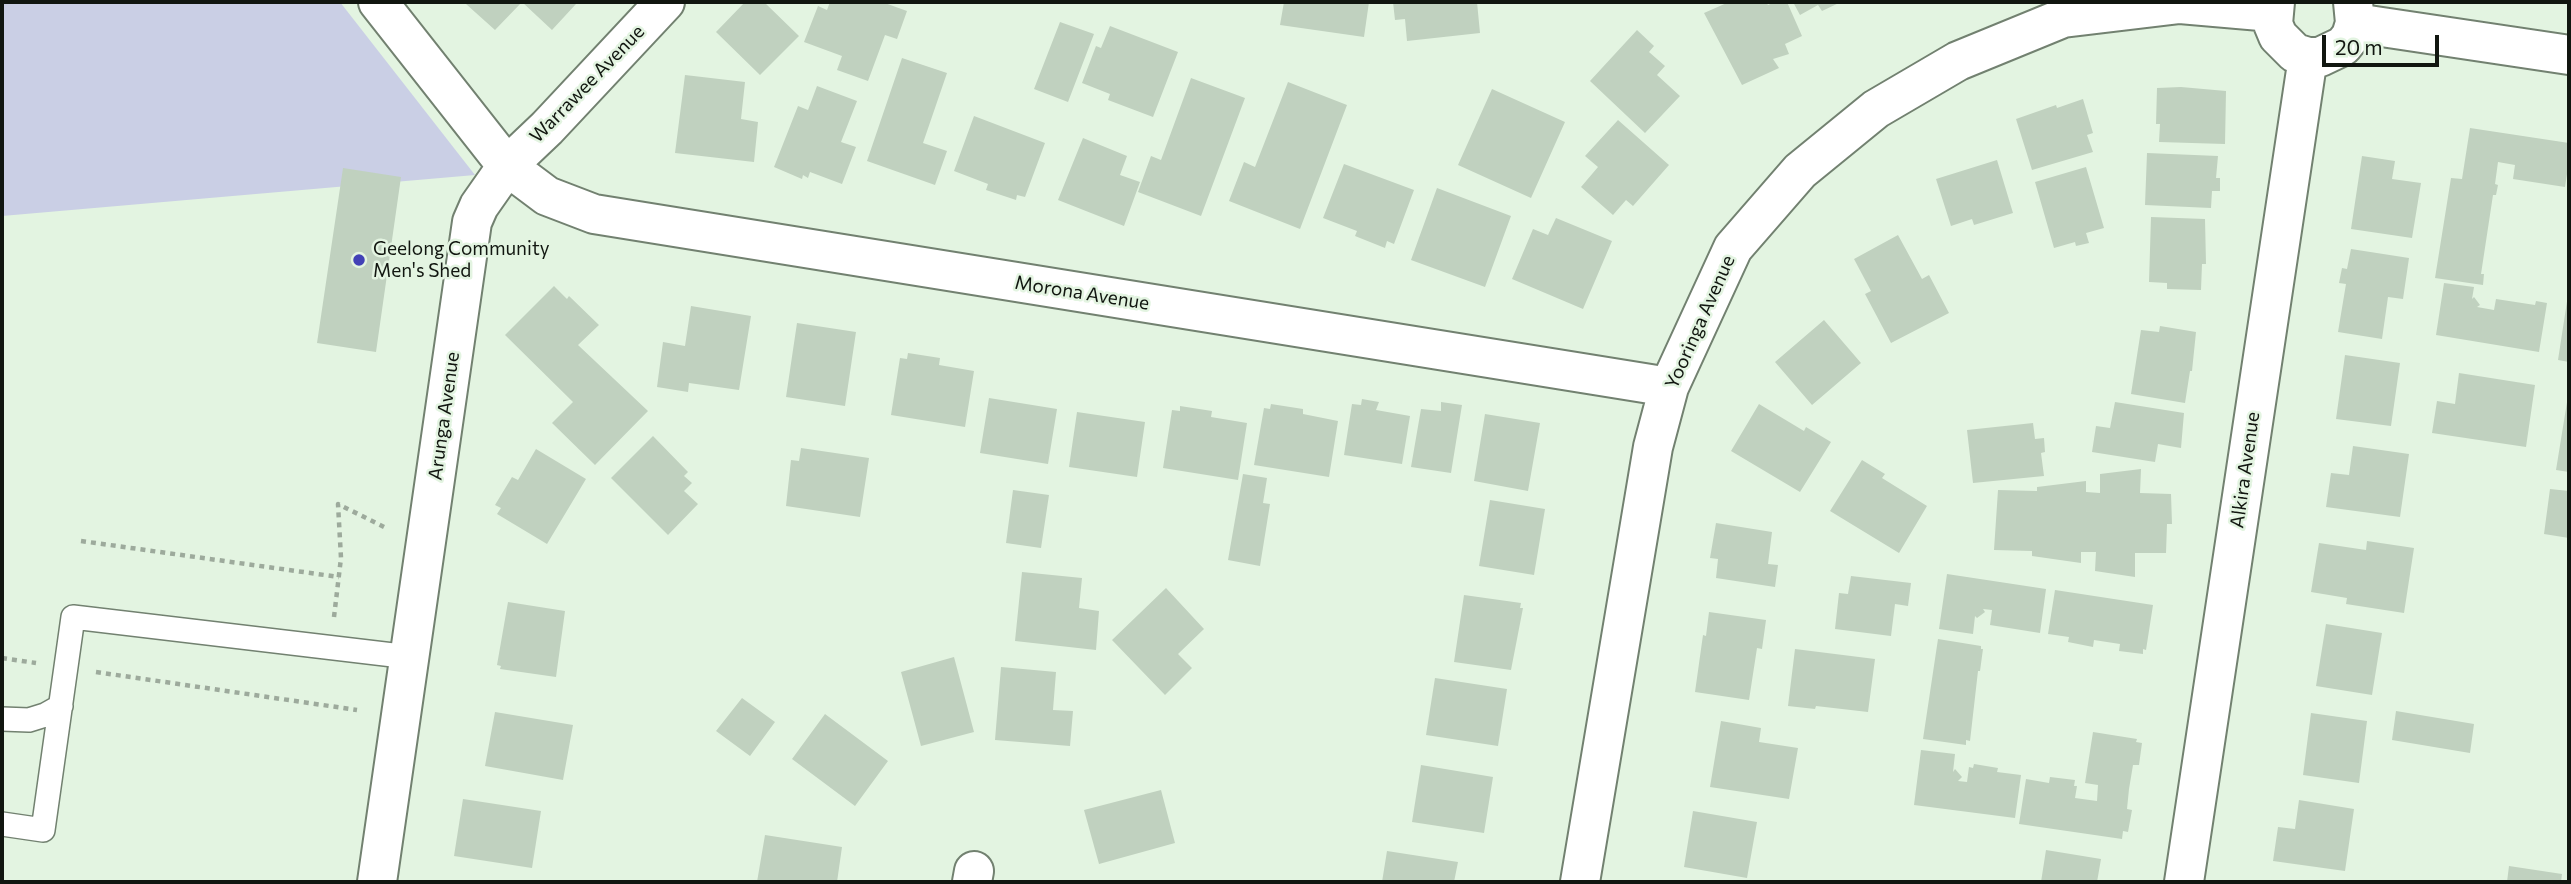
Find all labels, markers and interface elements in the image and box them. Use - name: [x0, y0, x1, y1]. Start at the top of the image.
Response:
- street label: Warrawee Avenue: [525, 20, 649, 148]
- scale bar: [2326, 21, 2443, 65]
- text: 20 m: [2335, 34, 2383, 59]
- place label: Geelong Community Men's Shed: [373, 238, 550, 282]
- marker: Geelong Community Men's Shed: [351, 252, 367, 268]
- street label: Yooringa Avenue: [1660, 252, 1740, 392]
- street label: Morona Avenue: [1013, 271, 1151, 315]
- street label: Arunga Avenue: [424, 350, 464, 482]
- street label: Alkira Avenue: [2226, 410, 2264, 530]

